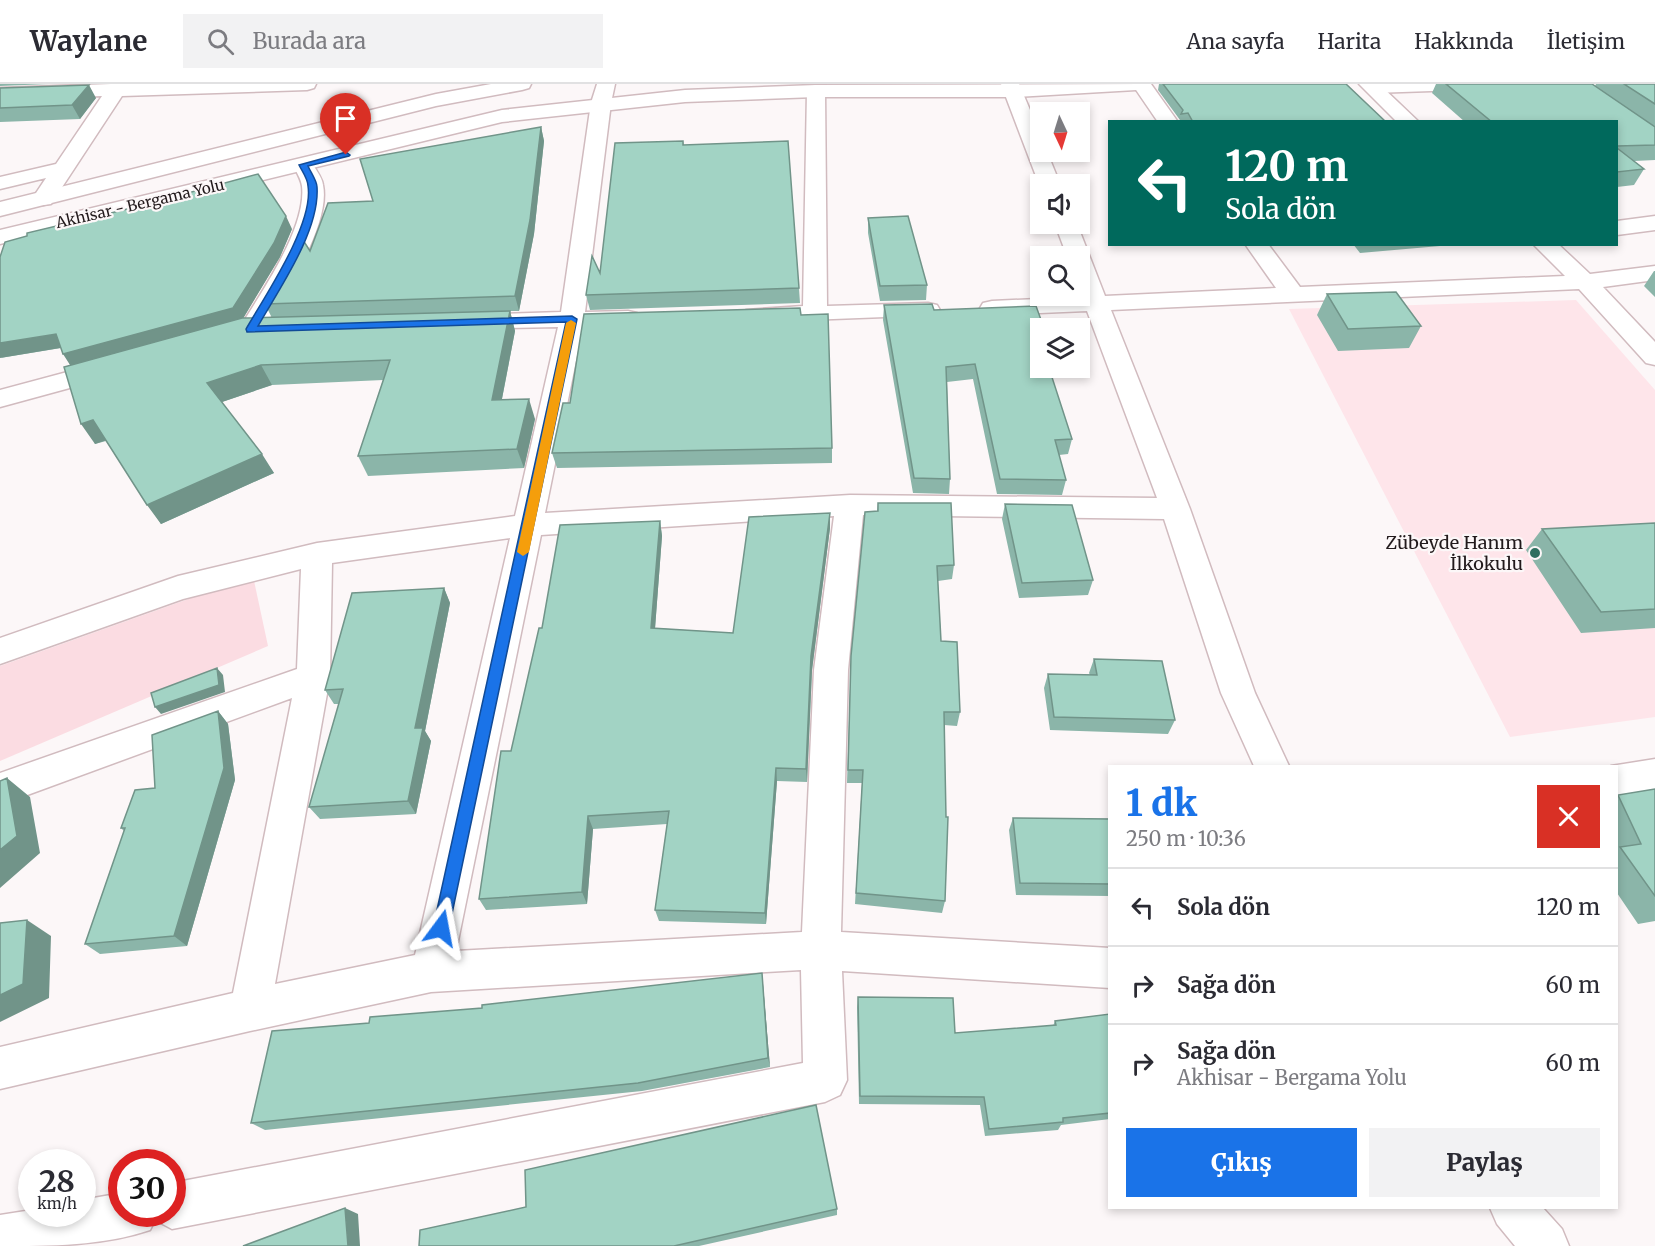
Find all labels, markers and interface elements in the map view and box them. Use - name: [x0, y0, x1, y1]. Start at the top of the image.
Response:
- search box: [183, 14, 603, 68]
- text: Waylane: [30, 23, 147, 59]
- icon: search: [204, 25, 237, 58]
- text: Burada ara: [252, 27, 366, 55]
- text: Ana sayfa: [1186, 28, 1285, 55]
- text: Harita: [1318, 28, 1381, 55]
- text: Hakkında: [1414, 28, 1514, 55]
- text: İletişim: [1547, 28, 1625, 55]
- pin: [320, 93, 371, 155]
- icon: arrive: [329, 102, 362, 135]
- north arrow: [1030, 102, 1090, 162]
- map controls: [1030, 102, 1090, 378]
- text: 120 m: [1225, 140, 1348, 192]
- icon: left: [1126, 144, 1204, 222]
- button: sound: [1030, 174, 1090, 234]
- street label: Akhisar - Bergama Yolu: [53, 175, 226, 232]
- text: Sola dön: [1225, 192, 1336, 226]
- button: search: [1030, 246, 1090, 306]
- button: layers: [1030, 318, 1090, 378]
- place label: Zübeyde Hanım İlkokulu: [1386, 531, 1523, 575]
- marker: Zübeyde Hanım İlkokulu: [1528, 546, 1542, 560]
- text: 1 dk: [1126, 781, 1197, 826]
- button: close: [1537, 785, 1600, 848]
- text: 250 m · 10:36: [1126, 826, 1246, 851]
- icon: left: [1126, 891, 1159, 924]
- text: Sola dön: [1177, 893, 1270, 921]
- text: 120 m: [1536, 893, 1600, 921]
- position arrow: [409, 896, 473, 960]
- icon: right: [1126, 969, 1159, 1002]
- text: Sağa dön: [1177, 971, 1276, 999]
- text: 60 m: [1546, 971, 1600, 999]
- text: Sağa dön: [1177, 1037, 1276, 1065]
- icon: right: [1126, 1047, 1159, 1080]
- text: 60 m: [1546, 1049, 1600, 1077]
- text: Akhisar - Bergama Yolu: [1177, 1065, 1407, 1090]
- button: Çıkış: [1126, 1128, 1357, 1197]
- button: Paylaş: [1369, 1128, 1600, 1197]
- speed limit sign: 30: [108, 1149, 186, 1227]
- text: 28: [39, 1162, 75, 1200]
- text: km/h: [37, 1194, 77, 1213]

